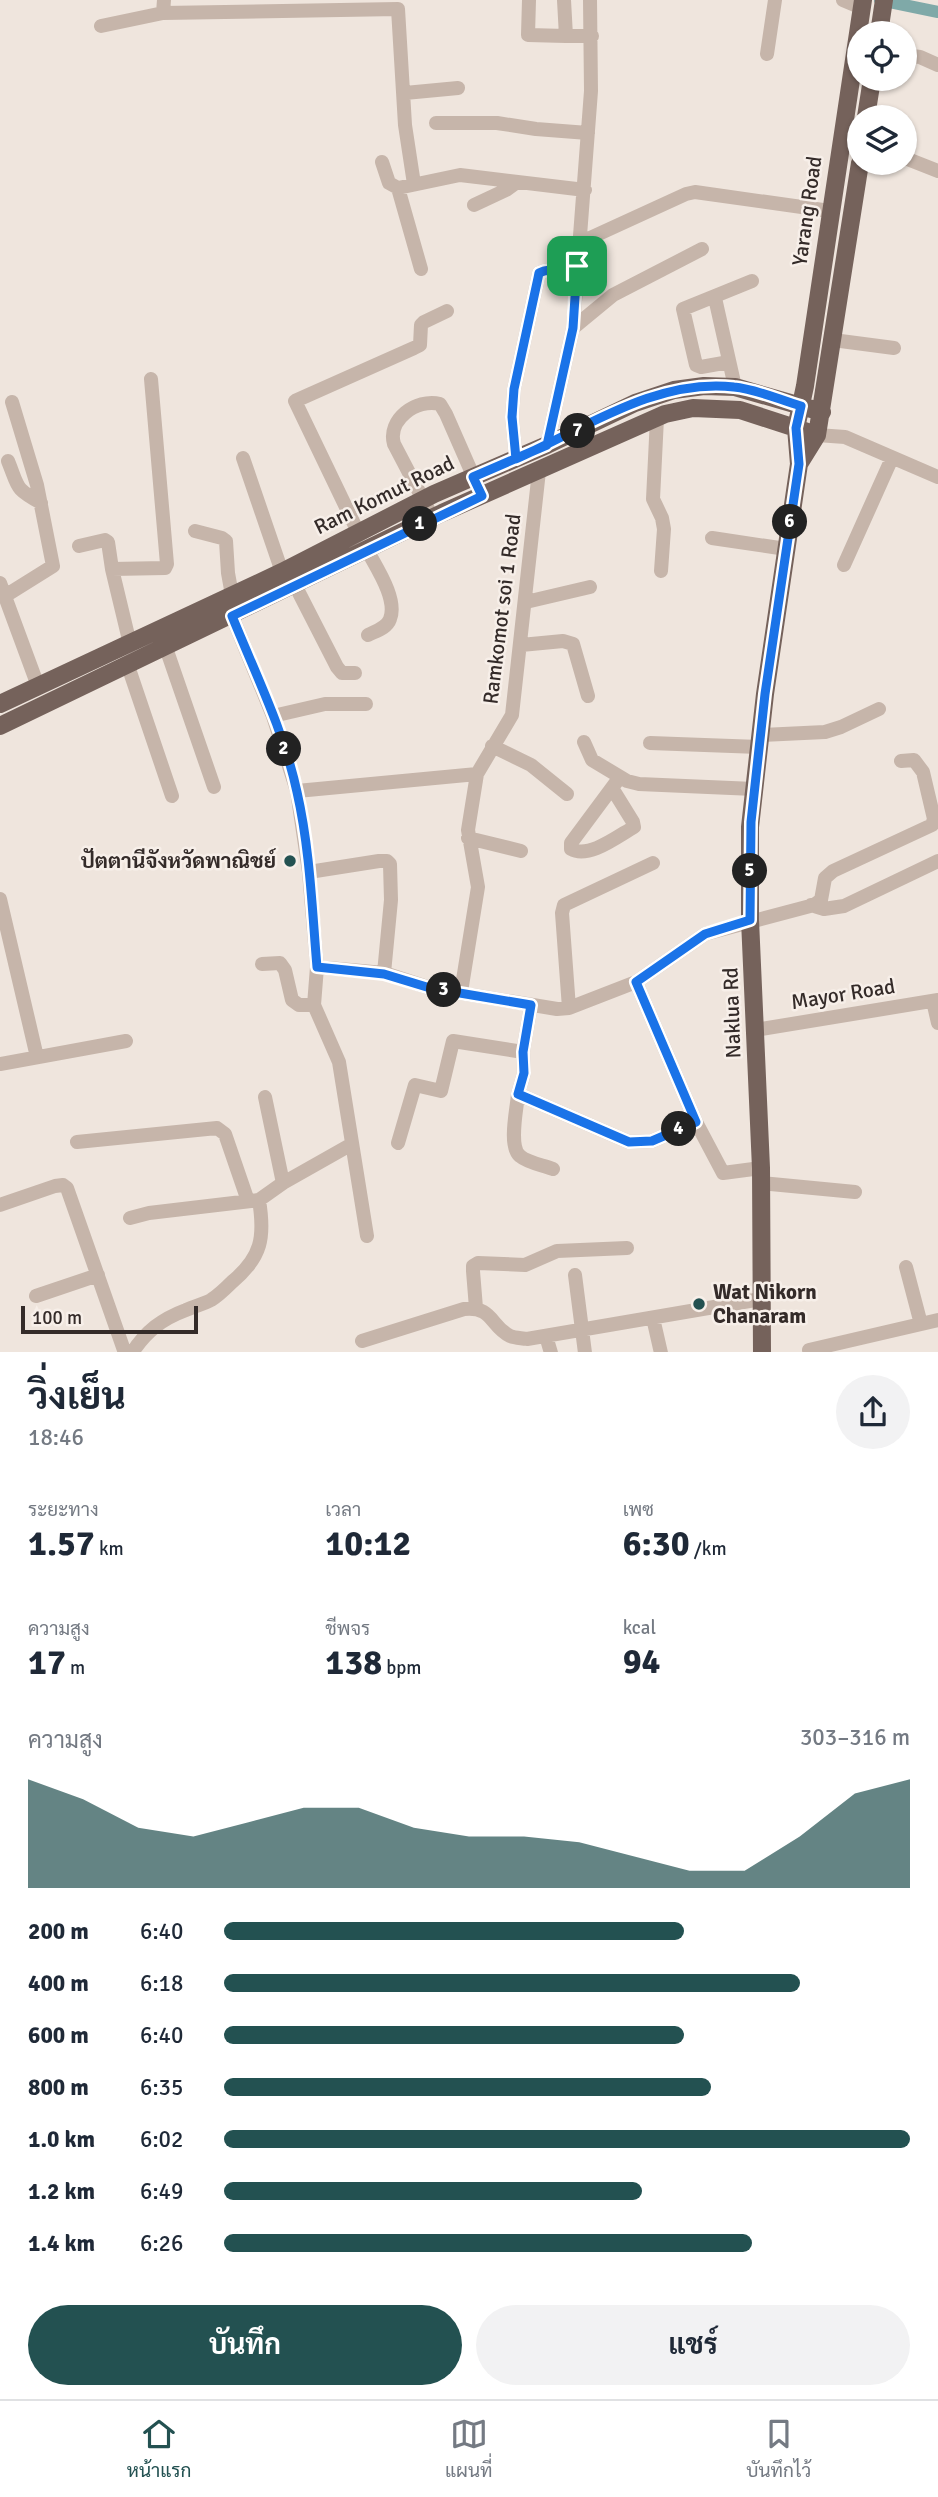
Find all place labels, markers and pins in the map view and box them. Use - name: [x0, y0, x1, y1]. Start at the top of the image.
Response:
- pin: [547, 236, 607, 296]
- pin: 7: [560, 414, 596, 448]
- pin: 6: [772, 504, 808, 540]
- pin: 1: [402, 506, 438, 542]
- pin: 2: [266, 732, 302, 766]
- place label: ปัตตานีจังหวัดพาณิชย์: [81, 847, 277, 874]
- marker: ปัตตานีจังหวัดพาณิชย์: [282, 853, 298, 869]
- pin: 5: [732, 854, 768, 888]
- pin: 3: [426, 972, 462, 1007]
- pin: 4: [662, 1112, 696, 1146]
- place label: Wat Nikorn Chanaram: [713, 1279, 817, 1329]
- marker: Wat Nikorn Chanaram: [691, 1296, 707, 1312]

